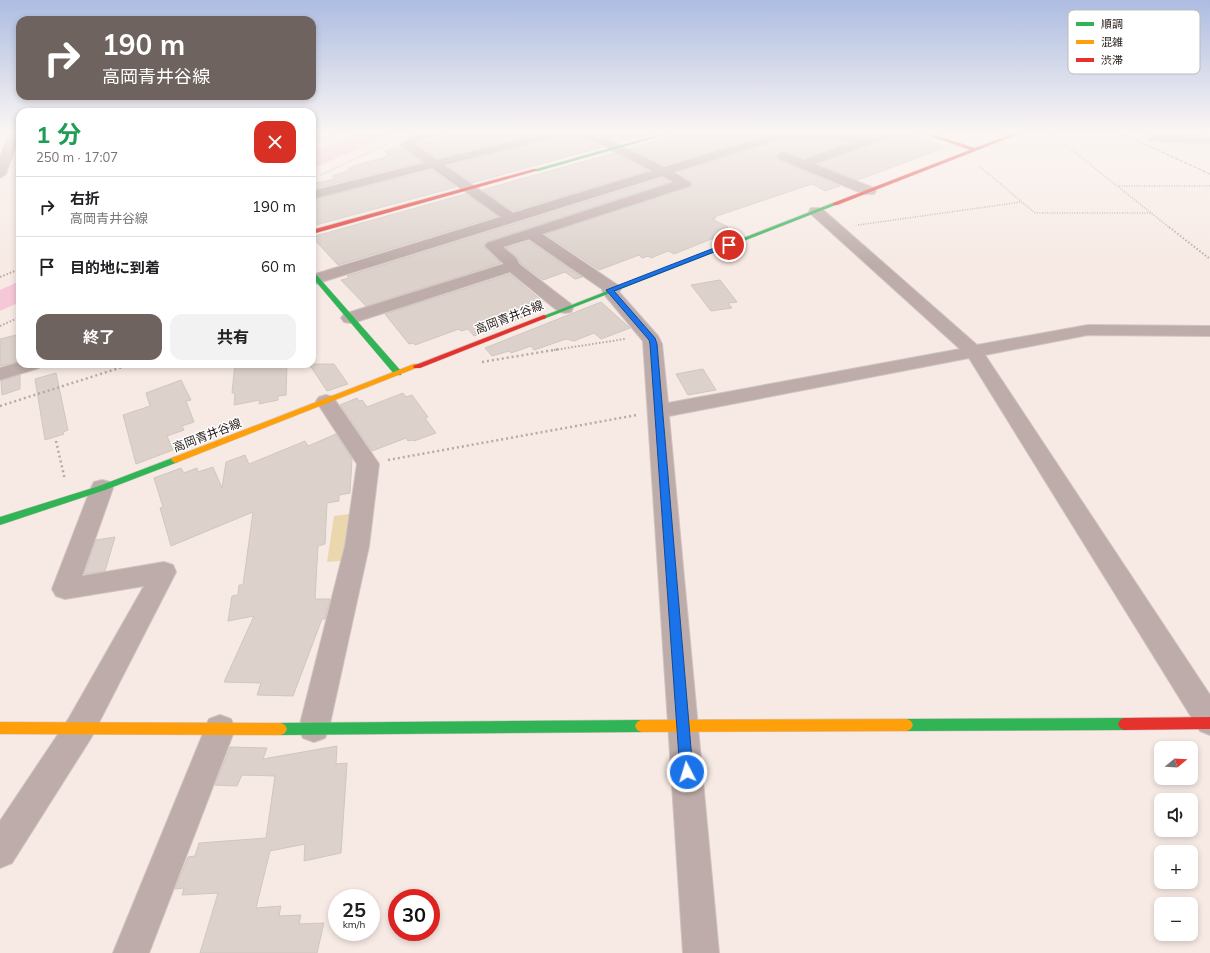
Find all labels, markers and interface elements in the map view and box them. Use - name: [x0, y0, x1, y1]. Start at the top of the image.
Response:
- legend: [1068, 10, 1200, 74]
- text: 順調: [1101, 17, 1123, 31]
- text: 190 m: [102, 27, 185, 62]
- icon: right: [36, 32, 88, 84]
- text: 混雑: [1101, 35, 1123, 49]
- text: 渋滞: [1101, 53, 1123, 67]
- text: 高岡青井谷線: [102, 65, 210, 88]
- text: 1 分: [36, 119, 81, 149]
- button: close: [254, 121, 296, 163]
- text: 250 m · 17:07: [36, 149, 118, 165]
- text: 右折: [70, 189, 100, 208]
- icon: right: [36, 196, 58, 218]
- text: 190 m: [252, 197, 296, 216]
- text: 高岡青井谷線: [70, 210, 148, 226]
- pin: [712, 228, 746, 262]
- icon: arrive: [718, 234, 740, 256]
- icon: arrive: [36, 256, 58, 278]
- text: 60 m: [261, 257, 296, 276]
- text: 目的地に到着: [70, 258, 160, 277]
- street label: 高岡青井谷線: [473, 297, 545, 337]
- button: 終了: [36, 314, 162, 360]
- button: 共有: [170, 314, 296, 360]
- street label: 高岡青井谷線: [171, 415, 243, 455]
- north arrow: [1154, 741, 1198, 785]
- map controls: [1154, 741, 1198, 941]
- position arrow: [666, 751, 708, 793]
- button: sound: [1154, 793, 1198, 837]
- button: +: [1154, 845, 1198, 889]
- speed limit sign: 30: [388, 889, 440, 941]
- text: 25: [342, 897, 366, 922]
- button: −: [1154, 897, 1198, 941]
- text: km/h: [343, 918, 365, 931]

